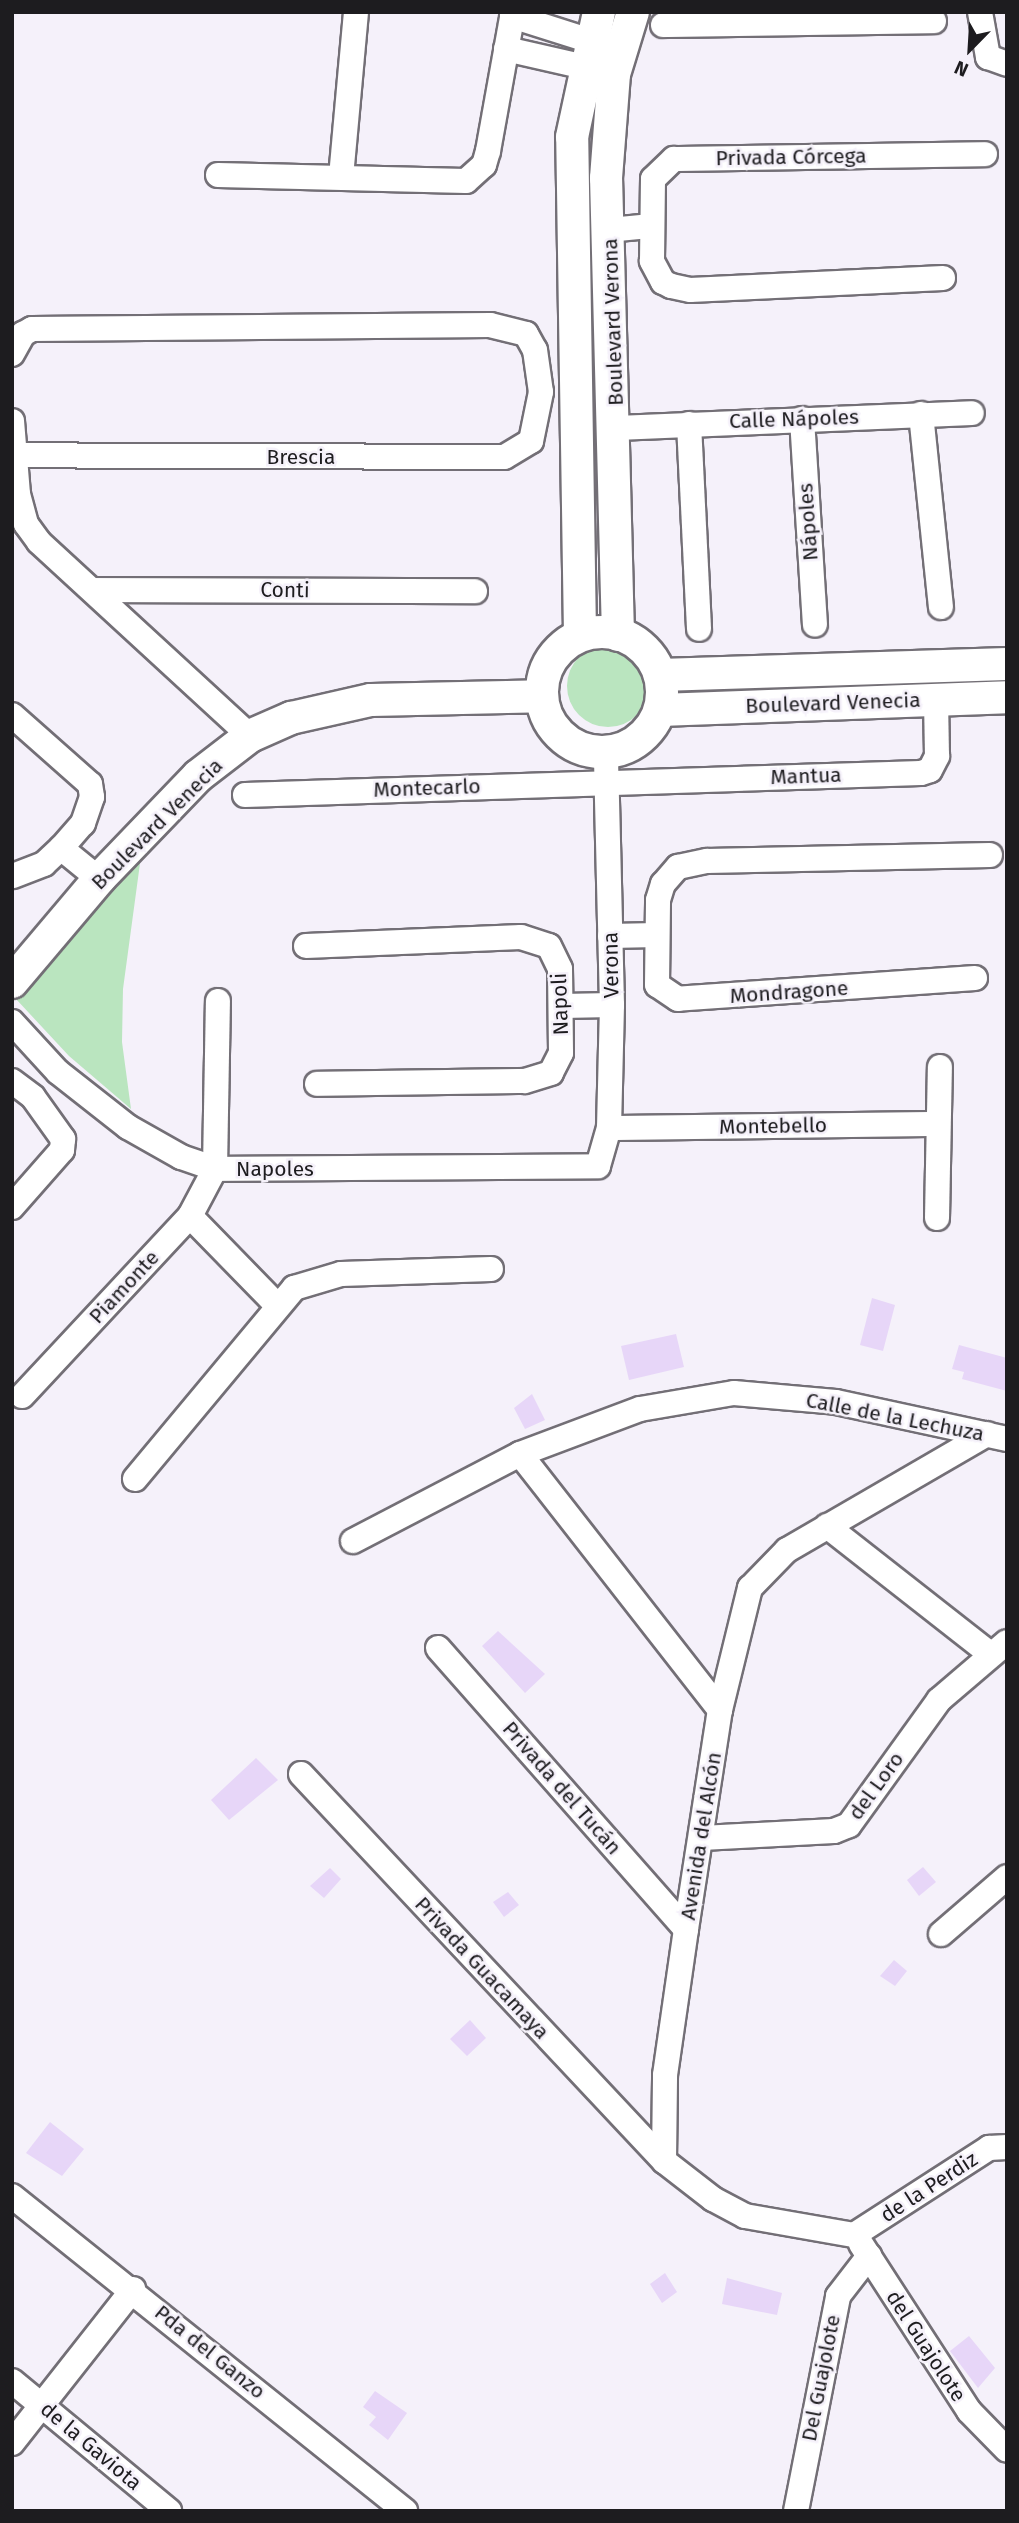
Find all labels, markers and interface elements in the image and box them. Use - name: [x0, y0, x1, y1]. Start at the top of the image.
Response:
- north arrow: [935, 14, 1005, 84]
- text: N: [951, 56, 972, 82]
- street label: Privada Córcega: [715, 143, 867, 171]
- street label: Boulevard Verona: [597, 238, 629, 406]
- street label: Calle Nápoles: [729, 404, 859, 434]
- street label: Brescia: [267, 444, 335, 470]
- street label: Nápoles: [793, 482, 823, 562]
- street label: Conti: [260, 577, 310, 603]
- street label: Boulevard Venecia: [745, 687, 921, 719]
- street label: Boulevard Venecia: [86, 753, 228, 895]
- street label: Mantua: [770, 762, 842, 790]
- street label: Montecarlo: [373, 774, 481, 802]
- street label: Verona: [598, 932, 624, 998]
- street label: Napoli: [546, 972, 574, 1036]
- street label: Mondragone: [729, 975, 849, 1009]
- street label: Montebello: [719, 1112, 827, 1140]
- street label: Napoles: [236, 1156, 314, 1182]
- street label: Piamonte: [84, 1245, 164, 1329]
- street label: Calle de la Lechuza: [804, 1387, 986, 1447]
- street label: Privada del Tucán: [497, 1716, 627, 1860]
- street label: del Loro: [843, 1747, 909, 1825]
- street label: Avenida del Alcón: [675, 1750, 727, 1922]
- street label: Privada Guacamaya: [410, 1892, 554, 2044]
- street label: de la Perdiz: [876, 2146, 982, 2228]
- street label: del Guajolote: [881, 2286, 971, 2406]
- street label: Pda del Ganzo: [150, 2300, 270, 2404]
- street label: Del Guajolote: [796, 2313, 846, 2443]
- street label: de la Gaviota: [35, 2396, 147, 2496]

